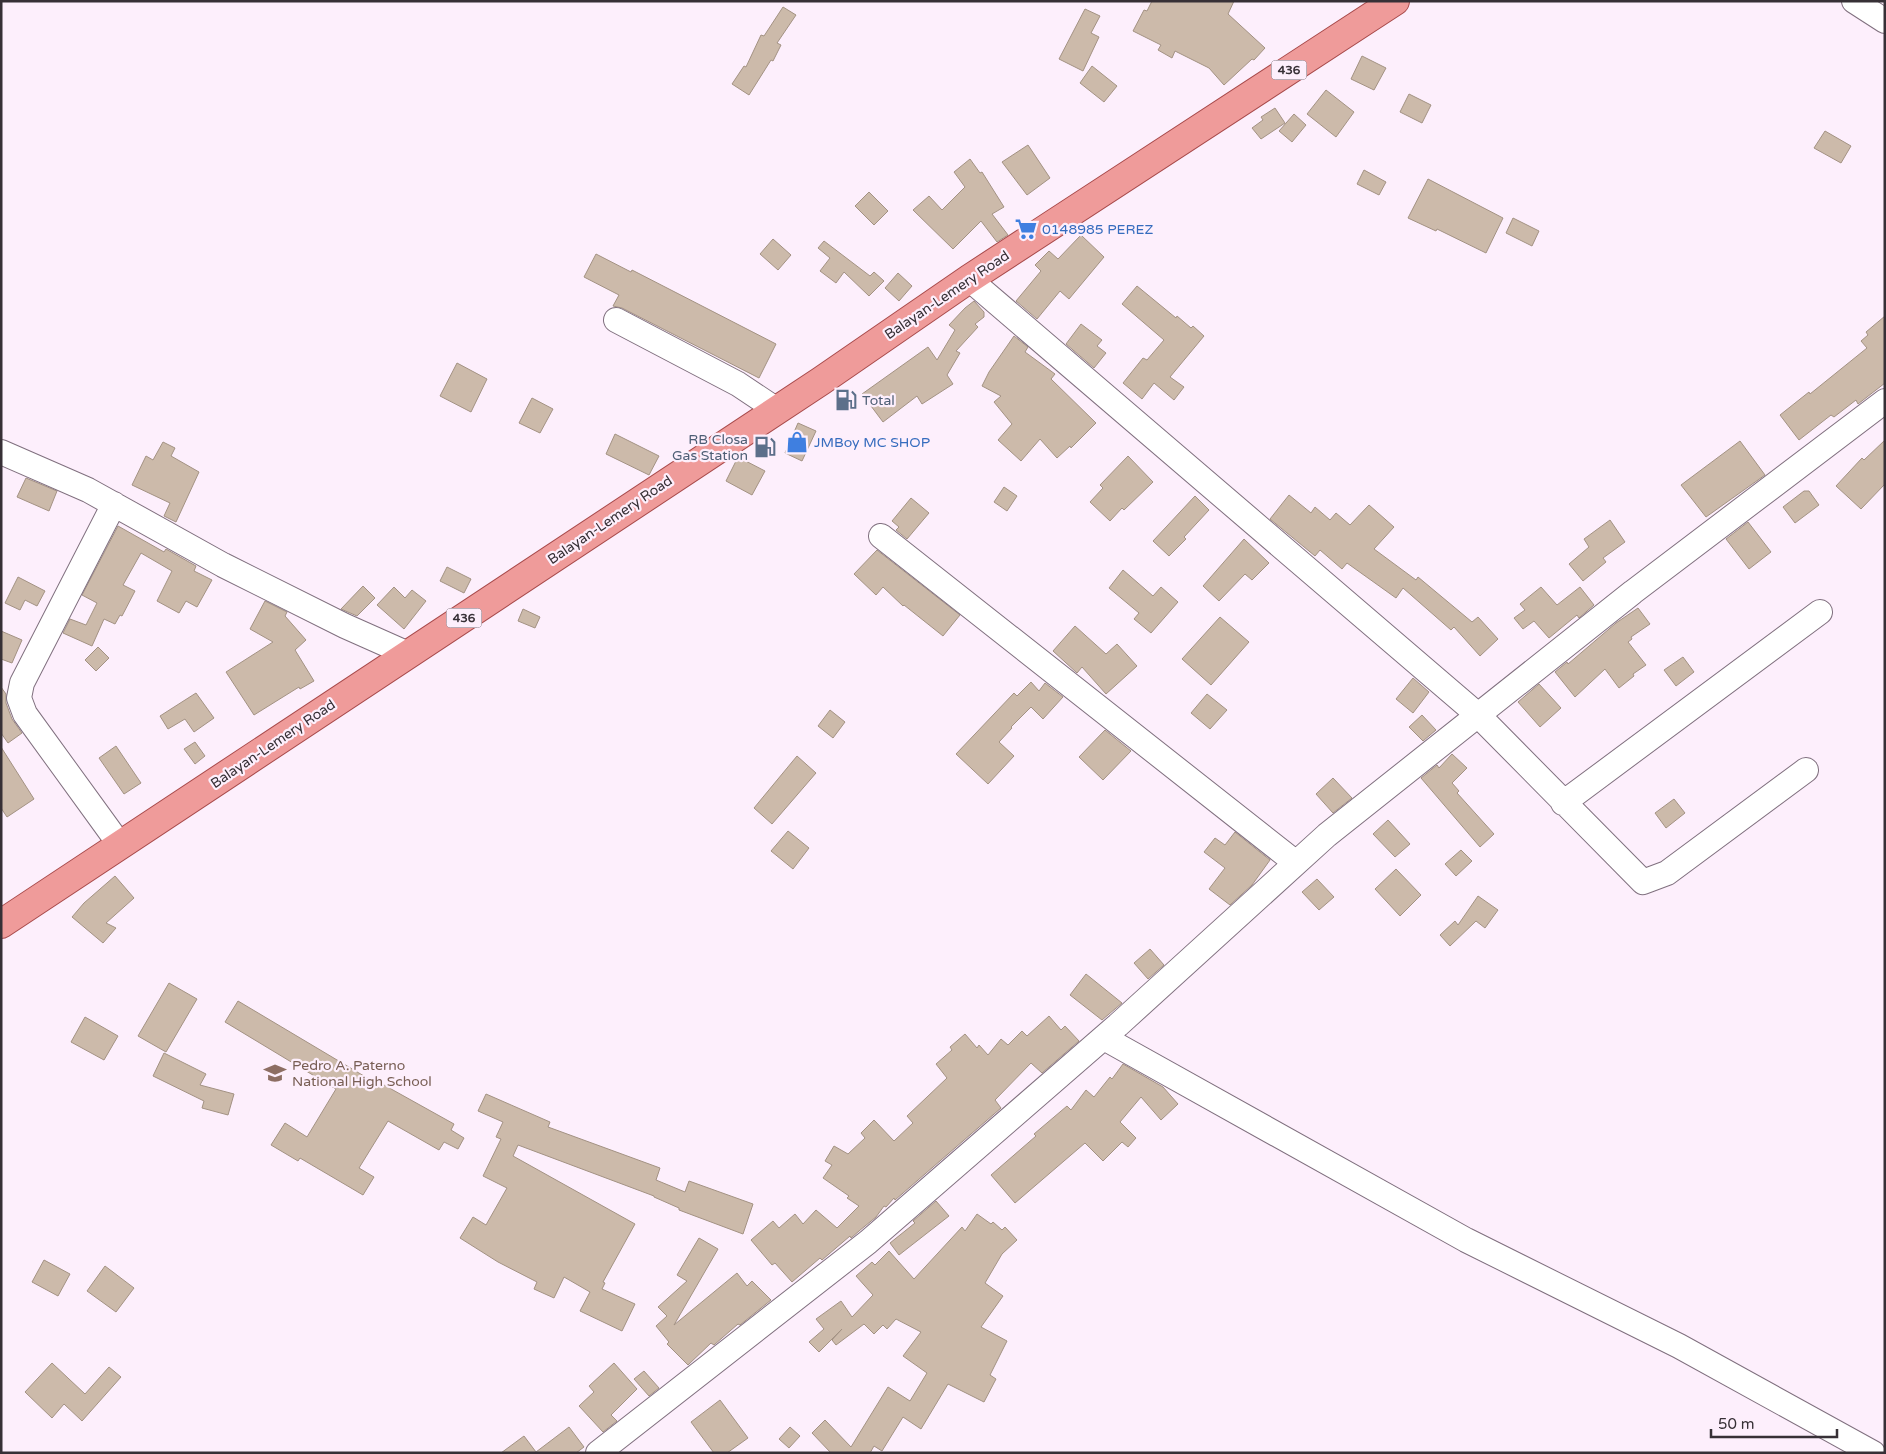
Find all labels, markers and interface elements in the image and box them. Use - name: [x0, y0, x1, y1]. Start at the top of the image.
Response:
- road number: 436: [1272, 60, 1306, 80]
- supermarket icon: 0148985 PEREZ: [1013, 216, 1039, 242]
- place label: 0148985 PEREZ: [1042, 221, 1153, 238]
- street label: Balayan-Lemery Road: [881, 247, 1013, 343]
- fuel station icon: Total: [833, 387, 859, 413]
- place label: Total: [862, 392, 895, 409]
- shop icon: JMBoy MC SHOP: [784, 429, 810, 455]
- place label: RB Closa Gas Station: [672, 431, 748, 464]
- fuel station icon: RB Closa Gas Station: [752, 434, 778, 460]
- place label: JMBoy MC SHOP: [814, 434, 930, 451]
- street label: Balayan-Lemery Road: [544, 472, 676, 568]
- road number: 436: [446, 608, 482, 628]
- street label: Balayan-Lemery Road: [207, 696, 339, 792]
- place label: Pedro A. Paterno National High School: [292, 1057, 432, 1090]
- school or university icon: Pedro A. Paterno National High School: [262, 1060, 288, 1086]
- scale bar: [1711, 1406, 1837, 1438]
- text: 50 m: [1718, 1415, 1755, 1433]

